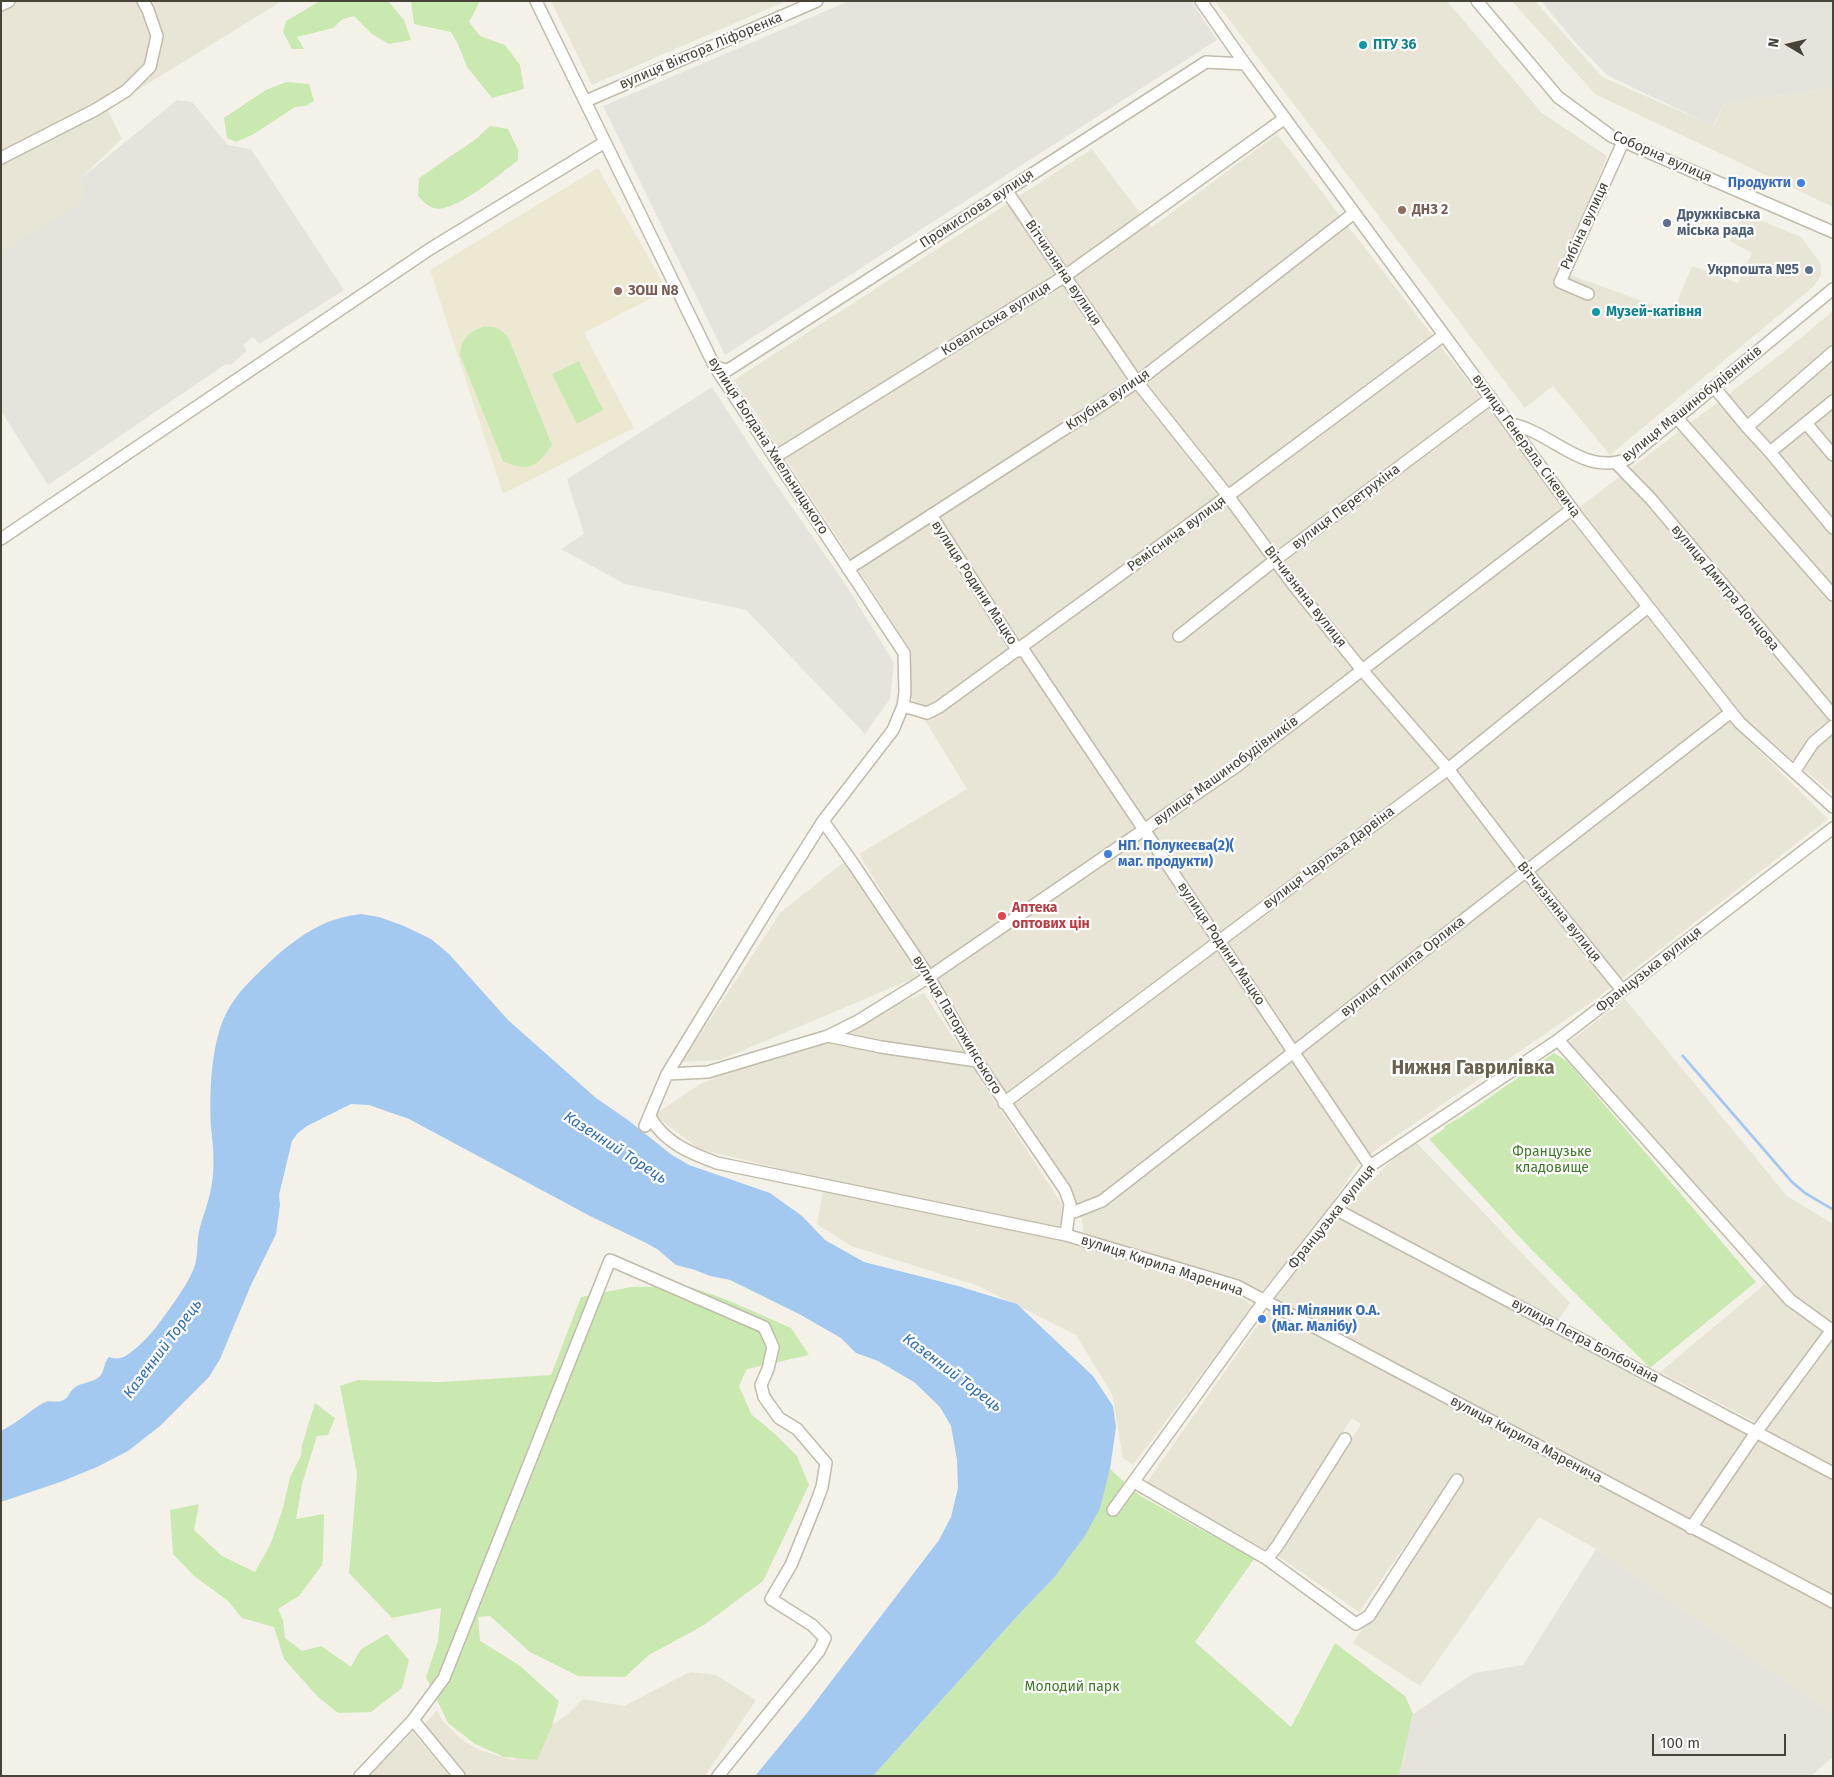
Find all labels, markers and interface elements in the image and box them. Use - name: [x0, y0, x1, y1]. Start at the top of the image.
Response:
- street label: вулиця Віктора Ліфоренка: [617, 9, 785, 93]
- north arrow: [1764, 20, 1814, 70]
- place label: ПТУ 36: [1373, 37, 1416, 53]
- text: N: [1765, 37, 1783, 49]
- marker: ПТУ 36: [1357, 39, 1369, 51]
- street label: Соборна вулиця: [1610, 128, 1714, 186]
- street label: Промислова вулиця: [917, 166, 1037, 252]
- place label: Продукти: [1728, 175, 1791, 191]
- marker: Продукти: [1795, 177, 1807, 189]
- street label: Рибіна вулиця: [1557, 180, 1613, 272]
- place label: ДНЗ 2: [1412, 202, 1448, 218]
- marker: ДНЗ 2: [1396, 204, 1408, 216]
- place label: Дружківська міська рада: [1677, 207, 1760, 240]
- street label: Вітчизняна вулиця: [1021, 217, 1105, 329]
- marker: Дружківська міська рада: [1661, 217, 1673, 229]
- place label: Укрпошта №5: [1708, 262, 1799, 278]
- marker: Укрпошта №5: [1803, 264, 1815, 276]
- street label: Ковальська вулиця: [938, 278, 1054, 360]
- place label: ЗОШ N8: [628, 283, 679, 299]
- marker: ЗОШ N8: [612, 285, 624, 297]
- place label: Музей-катівня: [1606, 304, 1702, 320]
- marker: Музей-катівня: [1590, 306, 1602, 318]
- street label: вулиця Машинобудівників: [1619, 342, 1765, 466]
- street label: вулиця Богдана Хмельницького: [704, 354, 832, 538]
- street label: Клубна вулиця: [1063, 366, 1153, 434]
- street label: вулиця Генерала Сікевича: [1468, 371, 1584, 521]
- street label: вулиця Перетрухіна: [1289, 461, 1403, 553]
- street label: Реміснича вулиця: [1124, 493, 1230, 575]
- street label: вулиця Родини Мацко: [927, 518, 1021, 648]
- street label: вулиця Дмитра Донцова: [1667, 522, 1783, 654]
- street label: Вітчизняна вулиця: [1260, 543, 1350, 651]
- street label: вулиця Машинобудівників: [1150, 713, 1302, 829]
- street label: вулиця Чарльза Дарвіна: [1260, 803, 1398, 913]
- place label: НП. Полукеєва(2)( маг. продукти): [1118, 838, 1234, 870]
- marker: НП. Полукеєва(2)( маг. продукти): [1102, 848, 1114, 860]
- street label: Вітчизняна вулиця: [1513, 858, 1605, 966]
- street label: вулиця Родини Мацко: [1174, 879, 1268, 1009]
- place label: Аптека оптових цін: [1012, 900, 1090, 932]
- marker: Аптека оптових цін: [996, 910, 1008, 922]
- street label: вулиця Пилипа Орлика: [1337, 913, 1469, 1021]
- street label: Французька вулиця: [1593, 923, 1705, 1017]
- street label: вулиця Паторжинського: [909, 952, 1005, 1098]
- district label: Нижня Гаврилівка: [1391, 1058, 1555, 1080]
- water label: Казенний Торець: [560, 1108, 670, 1188]
- park label: Французьке кладовище: [1512, 1144, 1592, 1176]
- street label: Французька вулиця: [1285, 1161, 1379, 1273]
- street label: вулиця Кирила Маренича: [1079, 1232, 1245, 1300]
- street label: вулиця Петра Болбочана: [1508, 1295, 1662, 1387]
- water label: Казенний Торець: [120, 1296, 206, 1402]
- place label: НП. Міляник О.А. (Маг. Малібу): [1272, 1303, 1380, 1335]
- marker: НП. Міляник О.А. (Маг. Малібу): [1256, 1313, 1268, 1325]
- water label: Казенний Торець: [899, 1330, 1005, 1416]
- street label: вулиця Кирила Маренича: [1447, 1393, 1605, 1487]
- park label: Молодий парк: [1025, 1679, 1119, 1695]
- scale bar: [1654, 1724, 1788, 1756]
- text: 100 m: [1660, 1734, 1700, 1752]

